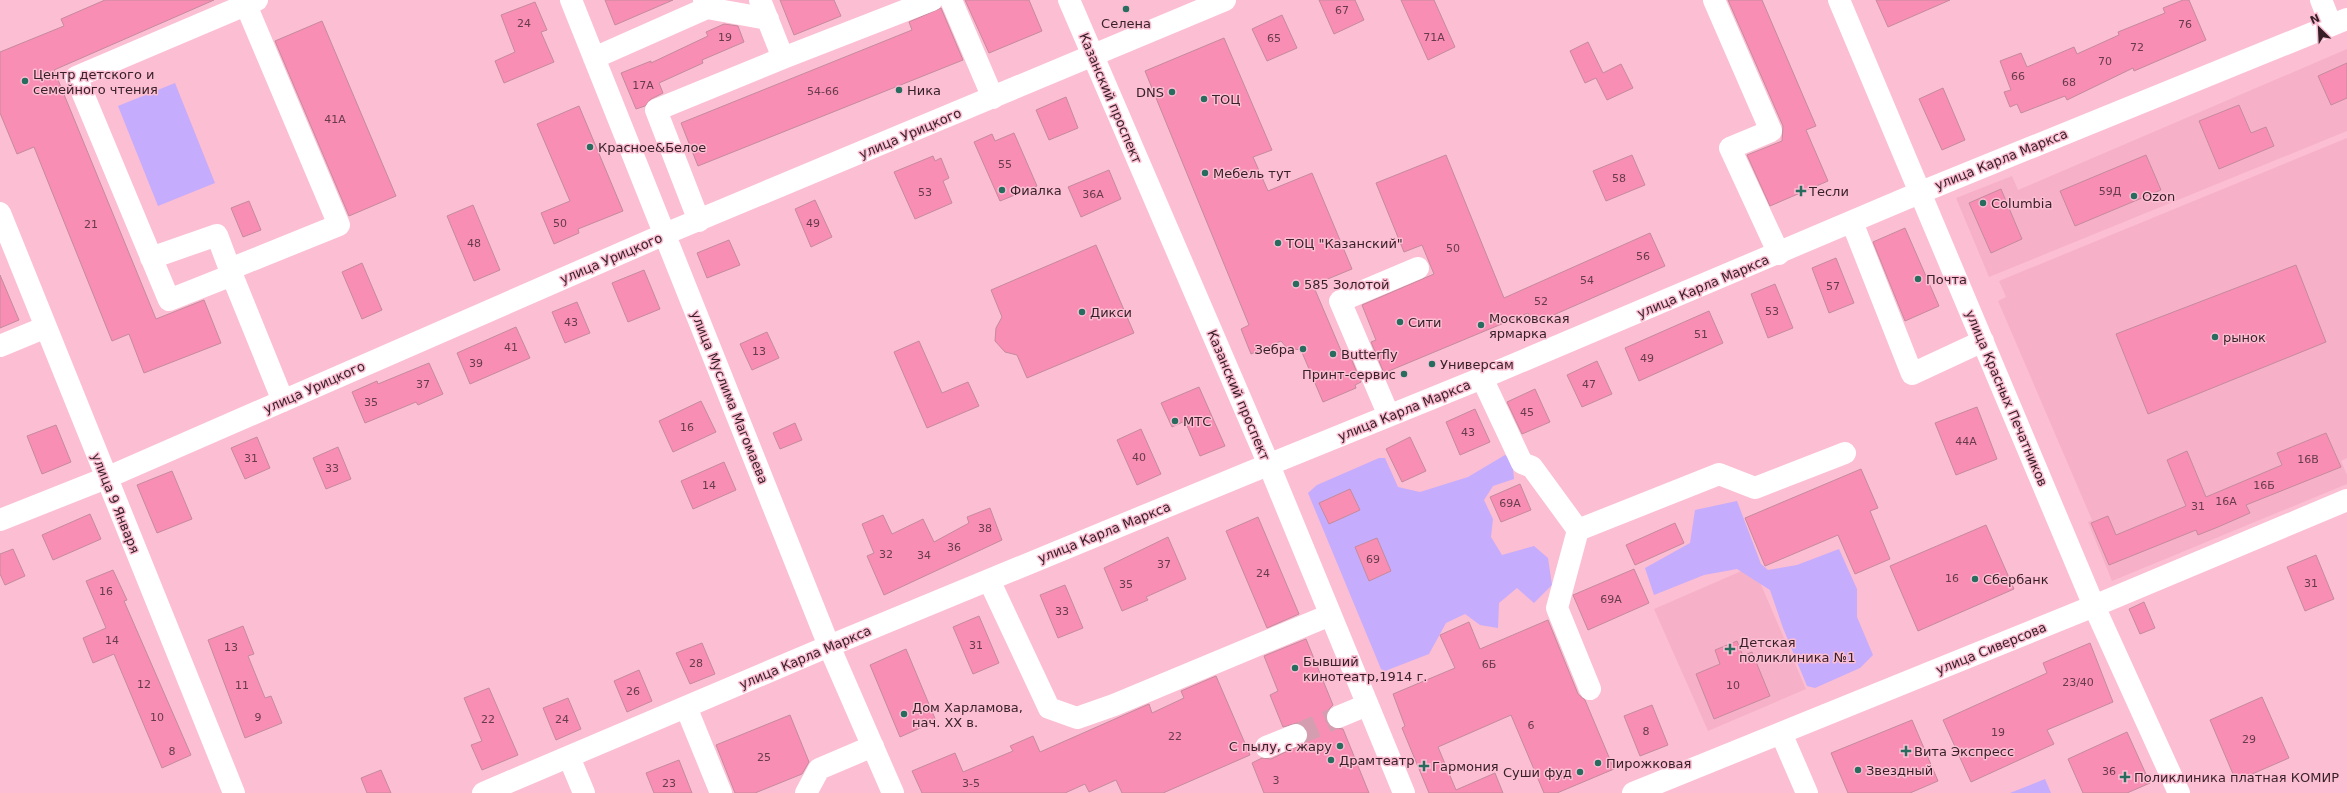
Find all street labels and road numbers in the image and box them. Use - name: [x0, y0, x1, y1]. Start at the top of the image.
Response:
- street label: Казанский проспект: [1076, 31, 1145, 166]
- street label: улица Урицкого: [857, 105, 964, 162]
- street label: улица Карла Маркса: [1933, 126, 2070, 193]
- street label: улица Урицкого: [558, 230, 665, 287]
- street label: улица Карла Маркса: [1635, 252, 1771, 321]
- street label: улица Муслима Магомаева: [688, 308, 771, 486]
- street label: улица Красных Печатников: [1963, 308, 2051, 489]
- street label: Казанский проспект: [1204, 328, 1273, 463]
- street label: улица Урицкого: [261, 358, 367, 417]
- street label: улица Карла Маркса: [1336, 377, 1473, 444]
- street label: улица 9 Января: [89, 451, 143, 556]
- street label: улица Карла Маркса: [1036, 499, 1173, 566]
- street label: улица Сиверсова: [1934, 619, 2049, 677]
- street label: улица Карла Маркса: [737, 623, 873, 692]

